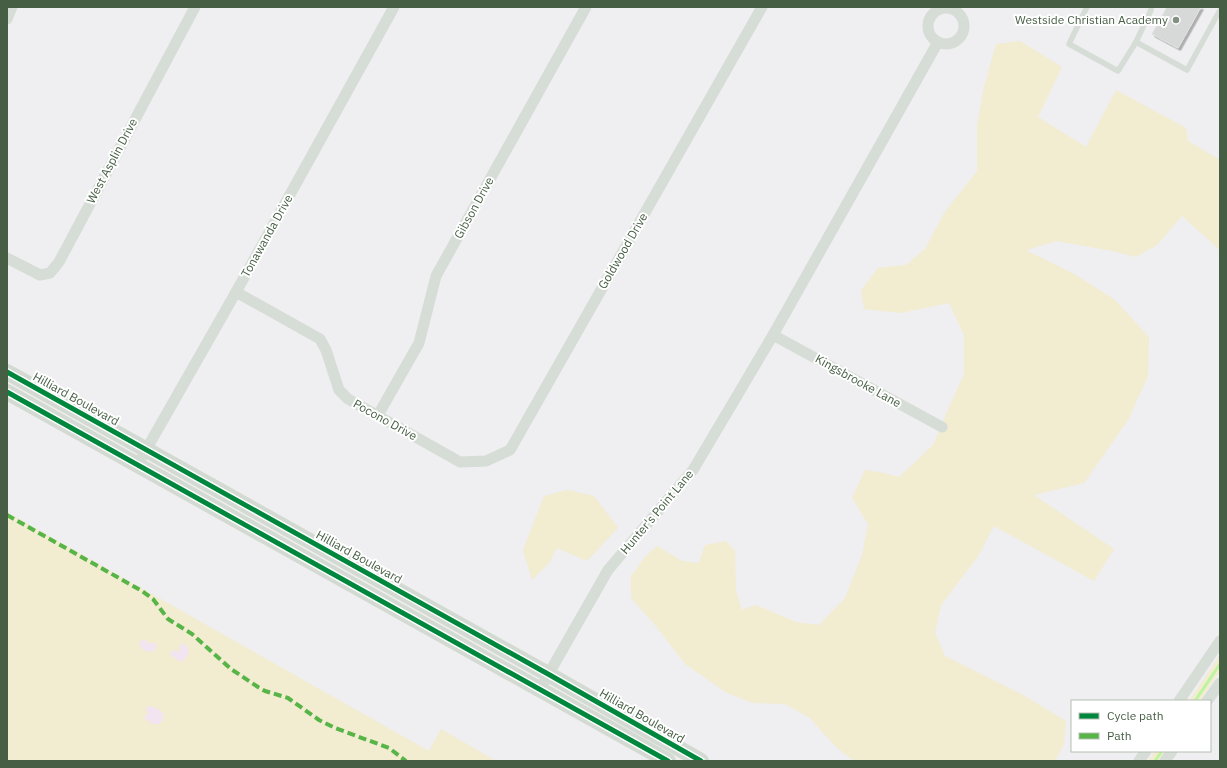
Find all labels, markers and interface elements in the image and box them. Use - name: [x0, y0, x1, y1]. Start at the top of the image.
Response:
- place label: Westside Christian Academy: [1015, 12, 1168, 27]
- marker: Westside Christian Academy: [1171, 15, 1181, 25]
- street label: West Asplin Drive: [83, 115, 140, 206]
- street label: Gibson Drive: [450, 174, 497, 241]
- street label: Tonawanda Drive: [238, 191, 296, 280]
- street label: Goldwood Drive: [595, 210, 651, 292]
- street label: Kingsbrooke Lane: [813, 351, 904, 411]
- street label: Hilliard Boulevard: [31, 369, 122, 428]
- street label: Pocono Drive: [351, 396, 420, 443]
- street label: Hunter's Point Lane: [617, 466, 697, 557]
- street label: Hilliard Boulevard: [314, 527, 405, 586]
- street label: Hilliard Boulevard: [597, 685, 688, 746]
- legend: [1071, 700, 1211, 752]
- text: Cycle path: [1107, 708, 1164, 723]
- text: Path: [1107, 728, 1132, 743]

